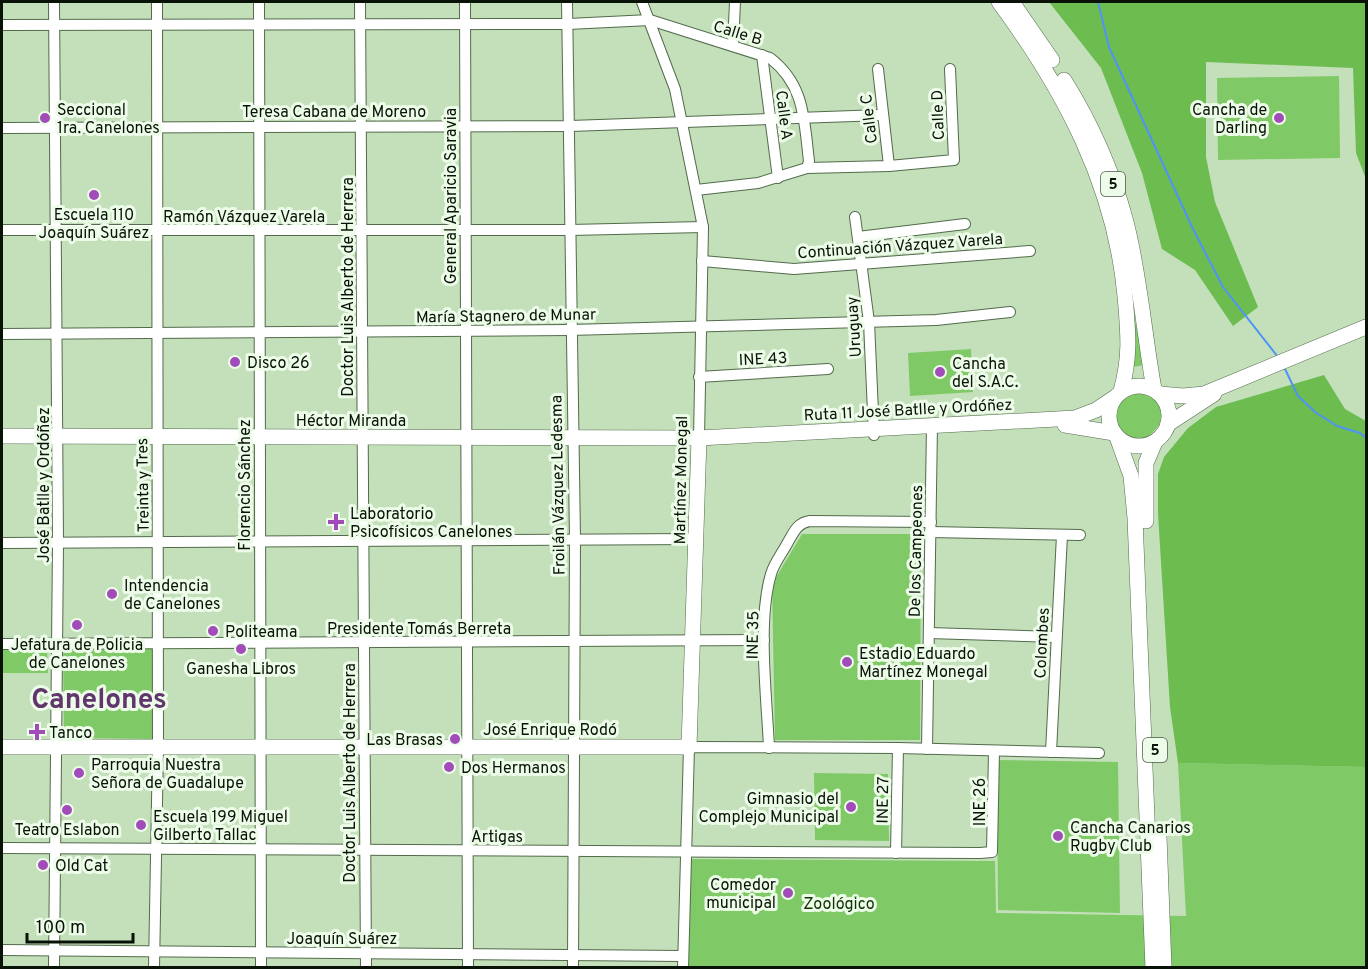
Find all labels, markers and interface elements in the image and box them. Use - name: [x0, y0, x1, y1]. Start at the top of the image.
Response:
- street label: Calle B: [711, 17, 764, 51]
- street label: Calle A: [770, 89, 796, 141]
- street label: Calle D: [928, 89, 950, 140]
- street label: Calle C: [857, 93, 883, 145]
- place label: Seccional 1ra. Canelones: [57, 101, 160, 139]
- place label: Cancha de Darling: [1192, 101, 1267, 139]
- street label: Teresa Cabana de Moreno: [242, 103, 426, 123]
- street label: General Aparicio Saravia: [442, 108, 462, 284]
- marker: Seccional 1ra. Canelones: [38, 111, 52, 125]
- marker: Cancha de Darling: [1272, 111, 1286, 125]
- road number: 5: [1101, 172, 1125, 196]
- street label: Doctor Luis Alberto de Herrera: [339, 177, 359, 397]
- marker: Escuela 110 Joaquín Suárez: [87, 188, 101, 202]
- place label: Escuela 110 Joaquín Suárez: [39, 206, 149, 244]
- street label: Ramón Vázquez Varela: [163, 208, 325, 228]
- street label: Continuación Vázquez Varela: [797, 230, 1004, 264]
- street label: Uruguay: [843, 296, 867, 358]
- street label: María Stagnero de Munar: [416, 305, 596, 329]
- street label: INE 43: [738, 349, 788, 371]
- place label: Disco 26: [247, 354, 309, 374]
- marker: Disco 26: [228, 355, 242, 369]
- place label: Cancha del S.A.C.: [952, 355, 1018, 393]
- marker: Cancha del S.A.C.: [933, 365, 947, 379]
- street label: Froilán Vázquez Ledesma: [547, 395, 571, 575]
- street label: Ruta 11 José Batlle y Ordóñez: [803, 396, 1013, 426]
- street label: José Batlle y Ordóñez: [35, 407, 55, 563]
- street label: Héctor Miranda: [296, 412, 406, 432]
- street label: Martínez Monegal: [671, 416, 693, 545]
- street label: Florencio Sánchez: [236, 419, 256, 551]
- street label: Treinta y Tres: [133, 438, 155, 532]
- street label: De los Campeones: [906, 485, 928, 617]
- place label: Laboratorio Psicofísicos Canelones: [350, 505, 513, 543]
- marker: Laboratorio Psicofísicos Canelones: [327, 513, 345, 531]
- place label: Intendencia de Canelones: [124, 577, 220, 615]
- marker: Intendencia de Canelones: [105, 587, 119, 601]
- street label: Colombes: [1031, 607, 1055, 679]
- street label: INE 35: [744, 611, 764, 660]
- marker: Jefatura de Policia de Canelones: [70, 618, 84, 632]
- street label: Presidente Tomás Berreta: [327, 620, 511, 640]
- place label: Politeama: [225, 623, 297, 643]
- marker: Politeama: [206, 624, 220, 638]
- place label: Jefatura de Policia de Canelones: [11, 636, 143, 674]
- marker: Ganesha Libros: [234, 642, 248, 656]
- place label: Estadio Eduardo Martínez Monegal: [859, 645, 988, 683]
- marker: Estadio Eduardo Martínez Monegal: [840, 655, 854, 669]
- place label: Ganesha Libros: [186, 660, 296, 680]
- street label: Doctor Luis Alberto de Herrera: [341, 663, 361, 883]
- district label: Canelones: [31, 683, 167, 719]
- street label: José Enrique Rodó: [483, 721, 617, 741]
- place label: Tanco: [49, 724, 92, 744]
- marker: Tanco: [30, 725, 44, 739]
- place label: Las Brasas: [366, 731, 443, 751]
- marker: Las Brasas: [448, 732, 462, 746]
- road number: 5: [1143, 738, 1167, 762]
- place label: Parroquia Nuestra Señora de Guadalupe: [91, 756, 244, 794]
- place label: Dos Hermanos: [461, 759, 566, 779]
- marker: Dos Hermanos: [442, 760, 456, 774]
- marker: Parroquia Nuestra Señora de Guadalupe: [72, 766, 86, 780]
- street label: INE 27: [874, 776, 894, 824]
- street label: INE 26: [971, 778, 991, 826]
- place label: Gimnasio del Complejo Municipal: [698, 790, 839, 828]
- marker: Gimnasio del Complejo Municipal: [844, 800, 858, 814]
- marker: Teatro Eslabon: [60, 803, 74, 817]
- place label: Escuela 199 Miguel Gilberto Tallac: [153, 808, 288, 846]
- marker: Escuela 199 Miguel Gilberto Tallac: [134, 818, 148, 832]
- place label: Cancha Canarios Rugby Club: [1070, 819, 1191, 857]
- place label: Teatro Eslabon: [14, 821, 120, 841]
- street label: Artigas: [471, 828, 523, 848]
- marker: Cancha Canarios Rugby Club: [1051, 829, 1065, 843]
- place label: Old Cat: [55, 857, 108, 877]
- marker: Old Cat: [36, 858, 50, 872]
- place label: Comedor municipal: [706, 876, 776, 914]
- marker: Comedor municipal: [781, 886, 795, 900]
- park label: Zoológico: [803, 895, 875, 915]
- scale bar: [27, 906, 134, 944]
- text: 100 m: [36, 917, 85, 940]
- street label: Joaquín Suárez: [287, 930, 397, 950]

